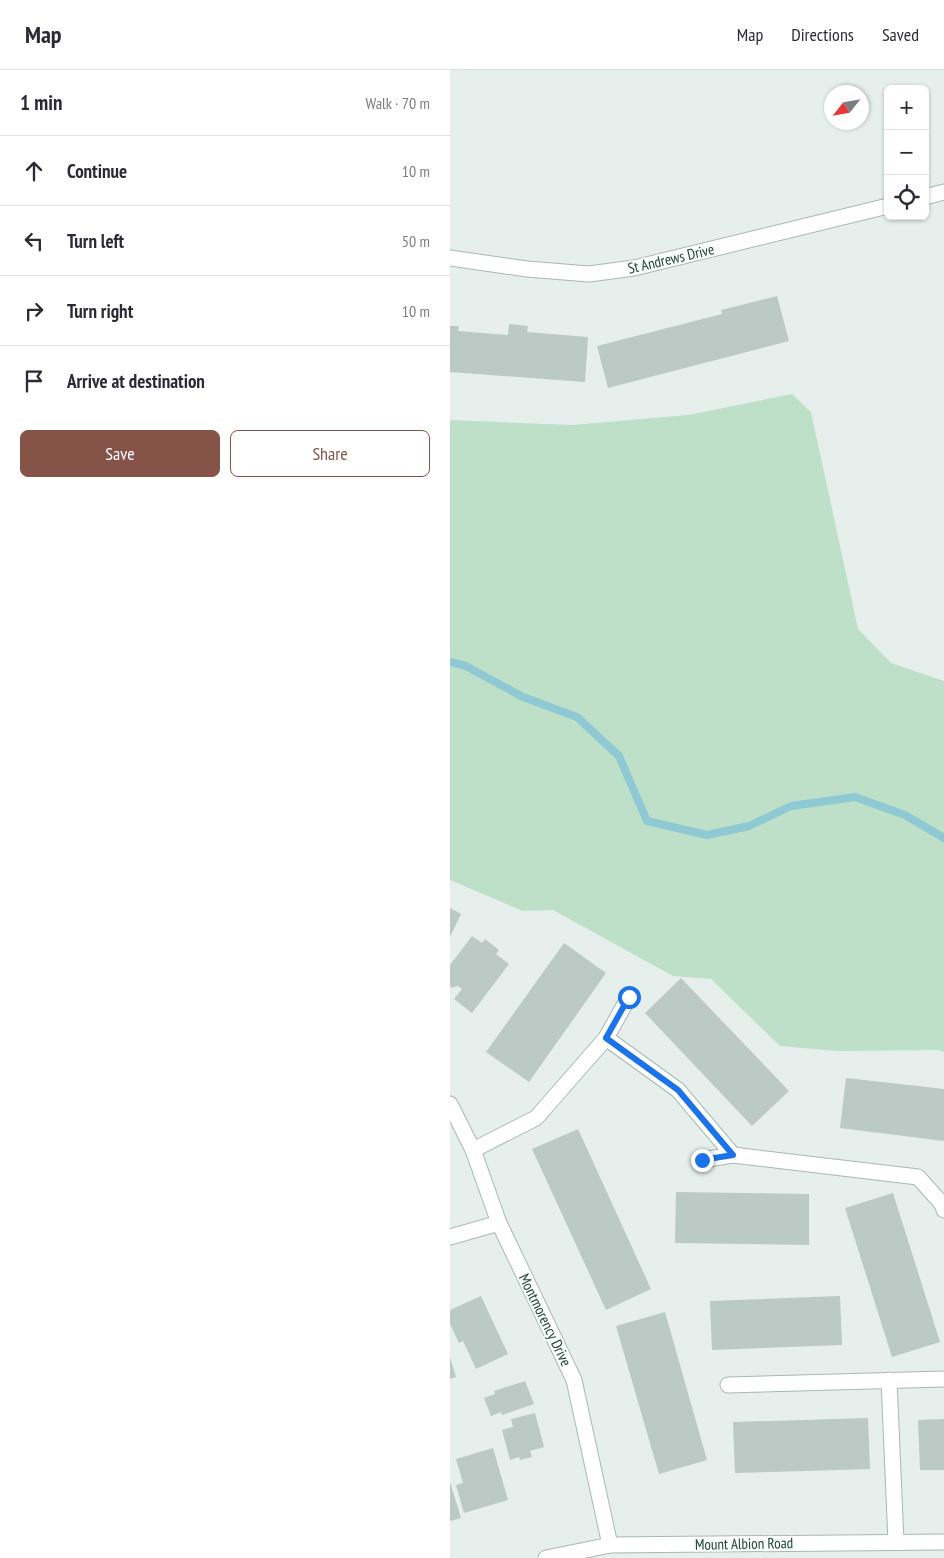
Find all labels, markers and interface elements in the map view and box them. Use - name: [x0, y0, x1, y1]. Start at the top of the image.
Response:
- text: Map: [25, 19, 62, 50]
- text: Map: [737, 23, 763, 46]
- text: Directions: [791, 23, 854, 46]
- text: Saved: [882, 23, 919, 46]
- north arrow: [824, 85, 869, 130]
- map controls: [884, 85, 929, 220]
- button: +: [884, 85, 929, 130]
- text: 1 min: [20, 89, 62, 116]
- text: Walk · 70 m: [365, 93, 430, 113]
- button: −: [884, 130, 929, 175]
- icon: ahead: [20, 157, 48, 185]
- text: Continue: [67, 159, 127, 183]
- text: 10 m: [402, 161, 430, 181]
- button: locate: [884, 175, 929, 220]
- icon: left: [20, 227, 48, 255]
- text: Turn left: [67, 229, 124, 253]
- text: 50 m: [402, 231, 430, 251]
- street label: St Andrews Drive: [626, 239, 716, 278]
- icon: right: [20, 297, 48, 325]
- text: Turn right: [67, 299, 133, 323]
- text: 10 m: [402, 301, 430, 321]
- icon: arrive: [20, 367, 48, 395]
- text: Arrive at destination: [67, 369, 205, 393]
- button: Save: [20, 430, 220, 477]
- button: Share: [230, 430, 430, 477]
- route start: [618, 986, 641, 1009]
- route end: [691, 1149, 714, 1172]
- street label: Montmorency Drive: [515, 1270, 576, 1369]
- street label: Mount Albion Road: [695, 1533, 793, 1554]

